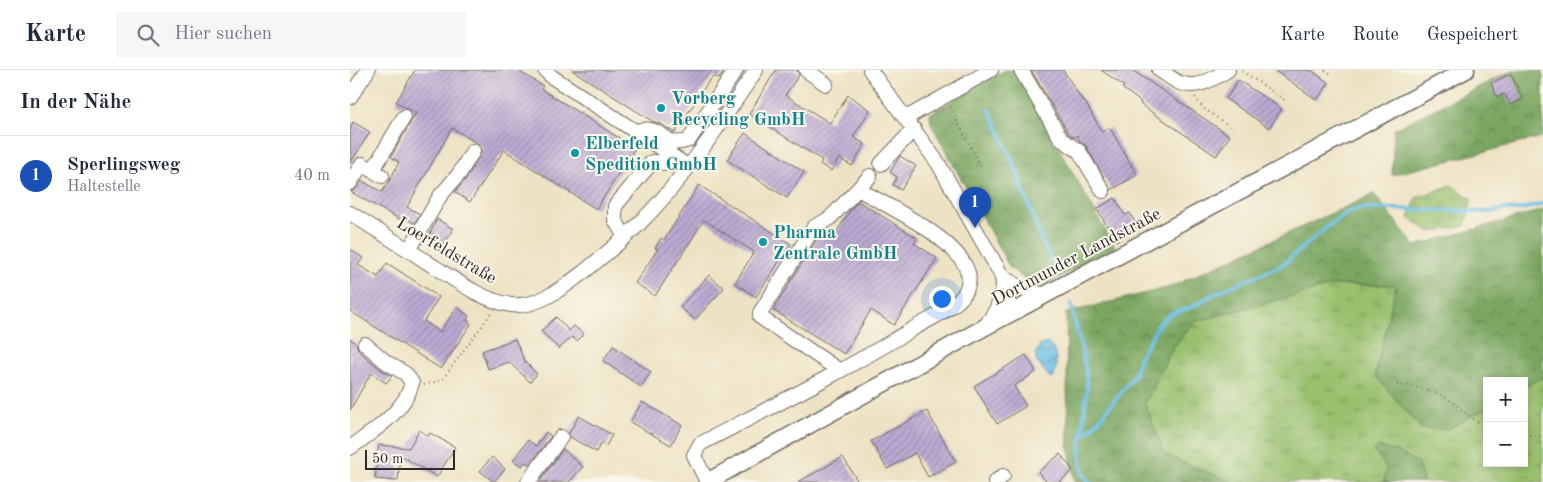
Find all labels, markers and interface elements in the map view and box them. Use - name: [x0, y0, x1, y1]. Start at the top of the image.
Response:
- search box: [116, 12, 466, 57]
- icon: search: [134, 21, 162, 49]
- text: Karte: [25, 23, 86, 47]
- text: Hier suchen: [174, 25, 272, 44]
- text: Karte: [1280, 26, 1325, 44]
- text: Route: [1353, 26, 1399, 44]
- text: Gespeichert: [1427, 26, 1518, 44]
- place label: Vorberg Recycling GmbH: [671, 90, 806, 129]
- text: In der Nähe: [20, 92, 131, 113]
- marker: Vorberg Recycling GmbH: [655, 102, 667, 114]
- place label: Elberfeld Spedition GmbH: [585, 135, 717, 174]
- marker: Elberfeld Spedition GmbH: [569, 147, 581, 159]
- text: Sperlingsweg: [67, 156, 180, 175]
- text: 1: [31, 168, 41, 184]
- text: 40 m: [294, 168, 330, 184]
- text: Haltestelle: [67, 179, 141, 195]
- pin: 1: [959, 187, 991, 228]
- street label: Dortmunder Landstraße: [989, 205, 1164, 309]
- street label: Loerfeldstraße: [393, 214, 500, 288]
- place label: Pharma Zentrale GmbH: [773, 224, 898, 263]
- marker: Pharma Zentrale GmbH: [757, 236, 769, 248]
- your location: [929, 286, 955, 312]
- map controls: [1483, 377, 1528, 467]
- button: +: [1483, 377, 1528, 422]
- button: −: [1483, 422, 1528, 467]
- scale bar: [365, 447, 455, 470]
- text: 50 m: [372, 452, 403, 466]

